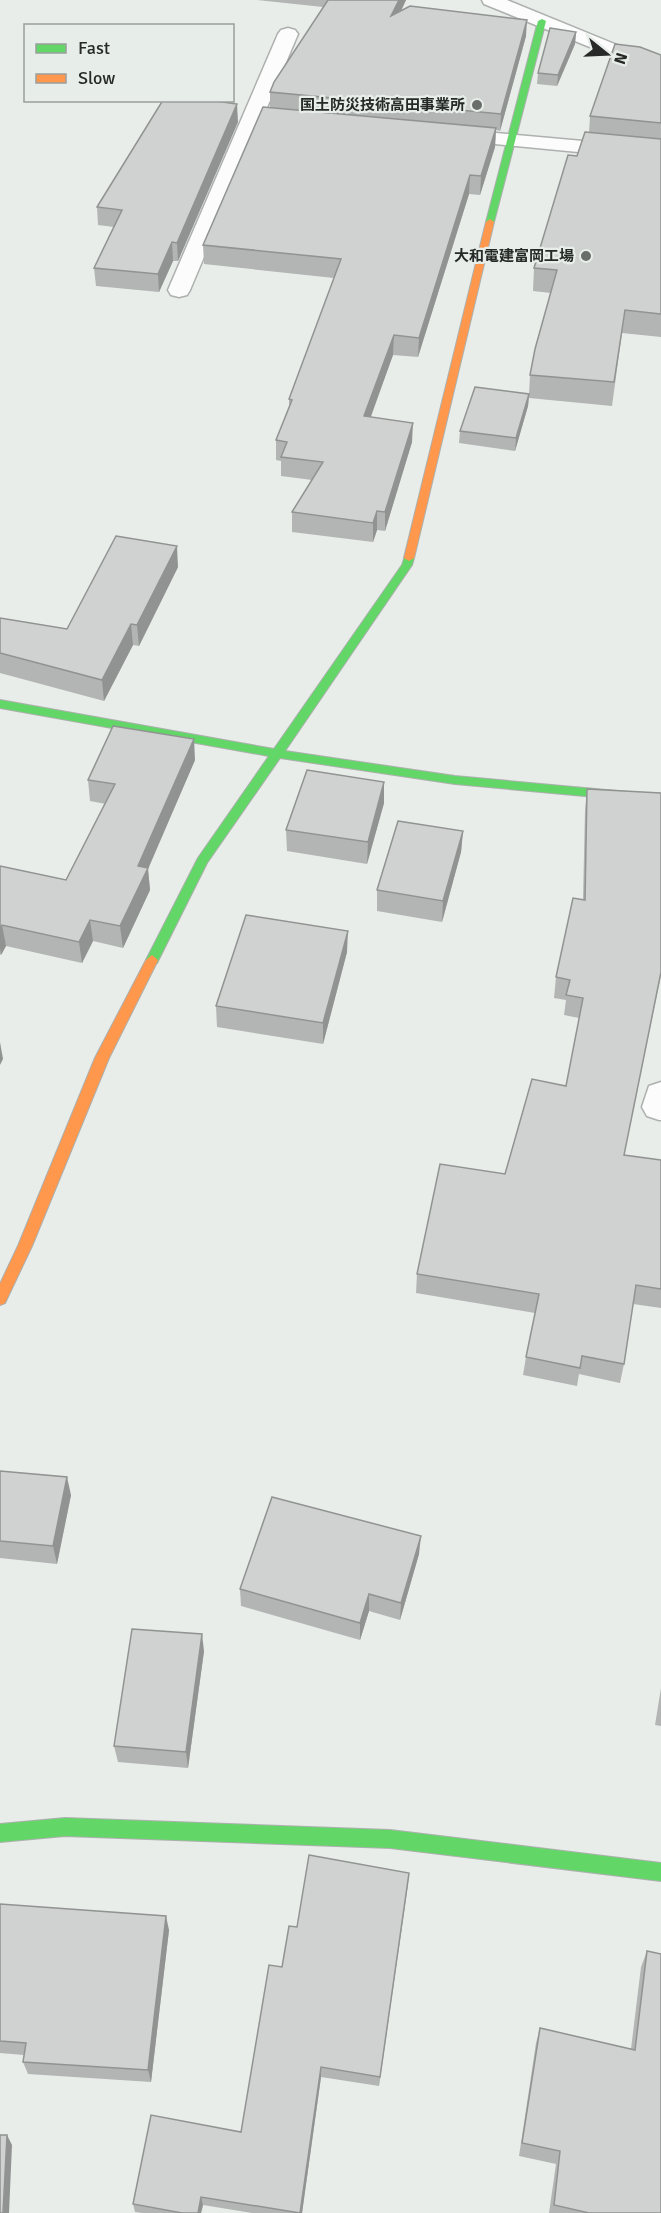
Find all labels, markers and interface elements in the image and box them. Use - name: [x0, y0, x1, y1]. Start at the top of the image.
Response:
- legend: [24, 24, 234, 102]
- north arrow: [577, 24, 637, 84]
- text: Fast: [78, 37, 110, 59]
- text: N: [609, 50, 632, 67]
- text: Slow: [78, 67, 115, 89]
- place label: 国土防災技術高田事業所: [300, 96, 465, 114]
- marker: 国土防災技術高田事業所: [470, 98, 484, 112]
- place label: 大和電建富岡工場: [454, 247, 574, 265]
- marker: 大和電建富岡工場: [579, 249, 593, 263]

